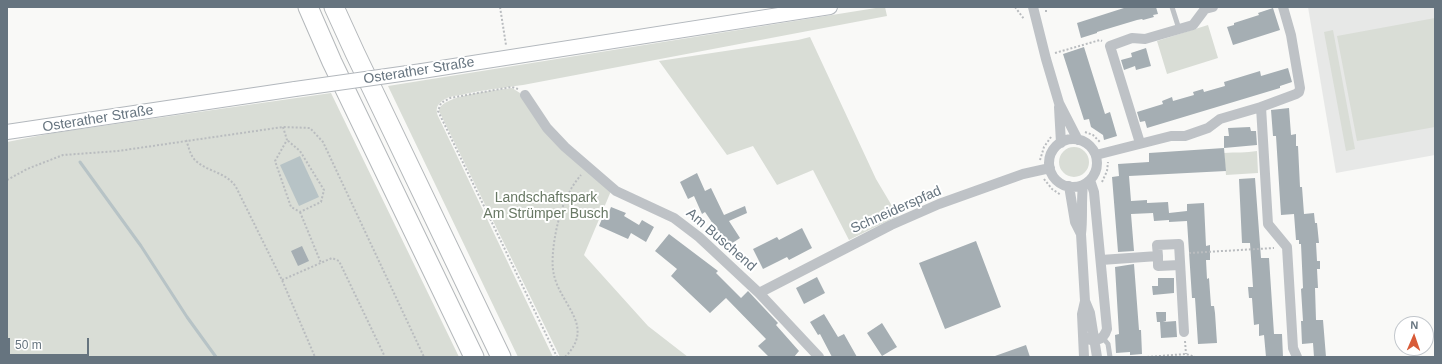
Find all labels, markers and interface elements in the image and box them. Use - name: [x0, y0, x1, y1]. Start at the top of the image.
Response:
- street label: Osterather Straße: [362, 54, 476, 88]
- street label: Osterather Straße: [41, 102, 155, 136]
- street label: Schneiderspfad: [848, 183, 944, 237]
- park label: Landschaftspark Am Strümper Busch: [483, 190, 609, 222]
- street label: Am Buschend: [683, 205, 759, 275]
- north arrow: [1394, 316, 1434, 356]
- text: N: [1410, 319, 1419, 331]
- scale bar: [10, 330, 91, 356]
- text: 50 m: [15, 338, 42, 352]

